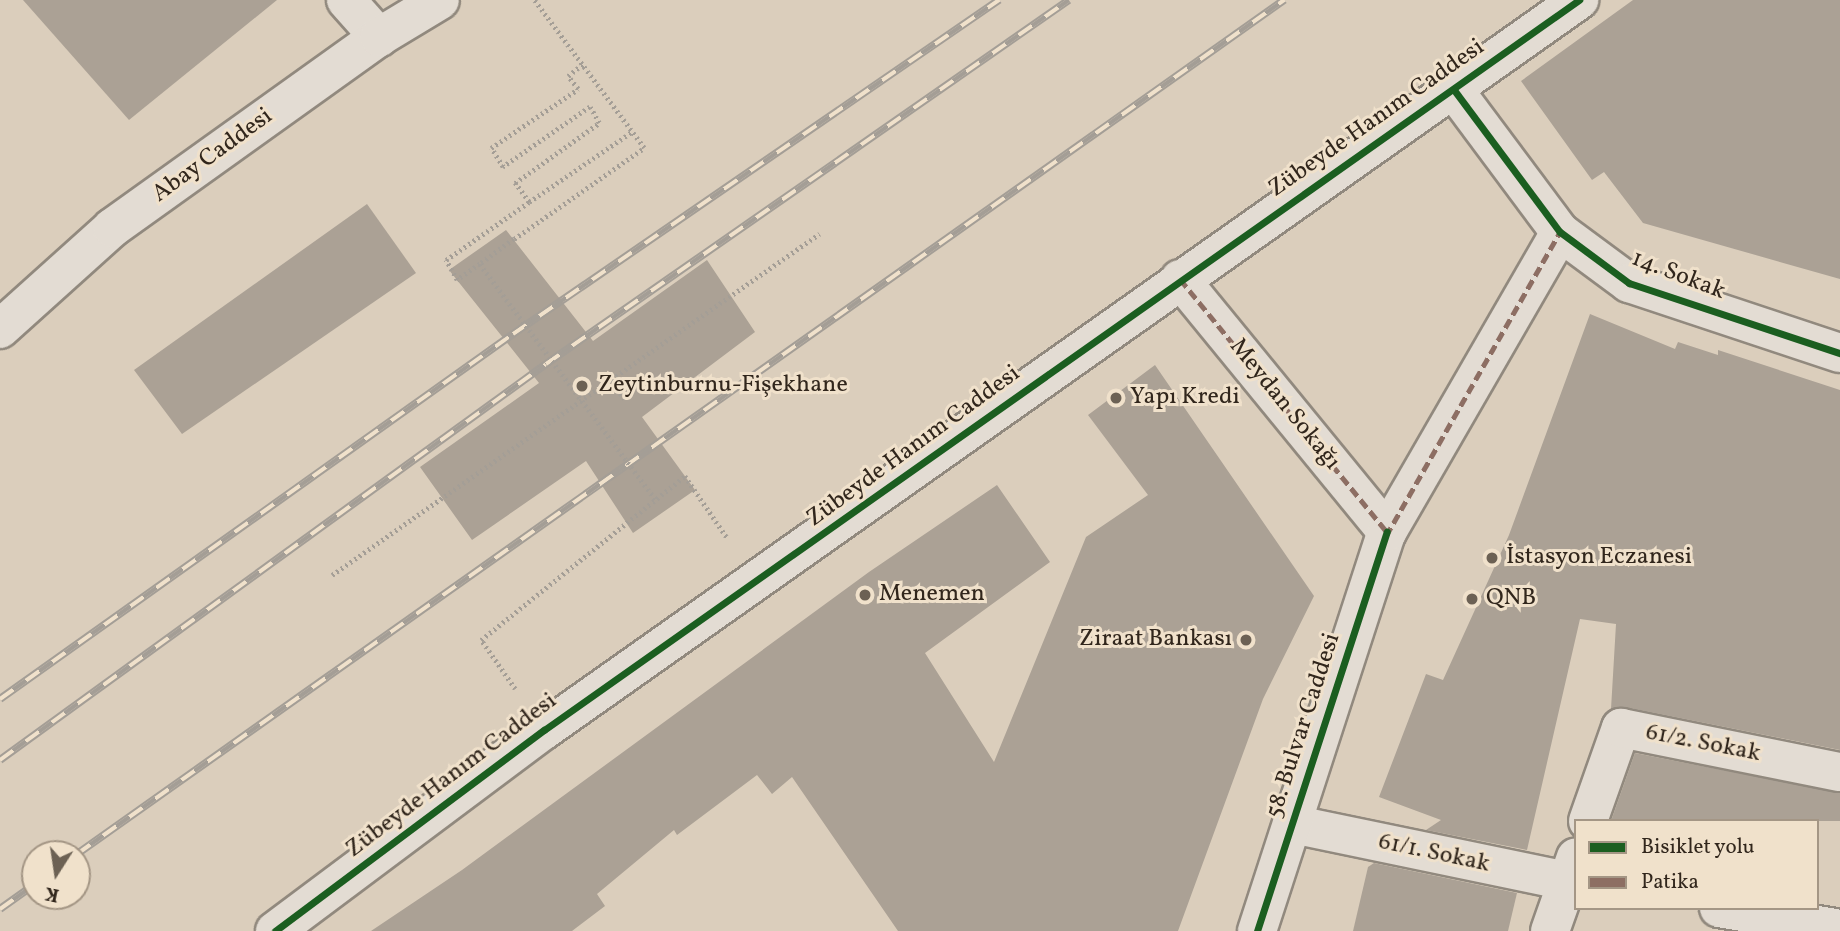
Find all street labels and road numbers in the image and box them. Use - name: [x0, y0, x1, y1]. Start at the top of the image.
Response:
- street label: Zübeyde Hanım Caddesi: [1264, 34, 1490, 204]
- street label: Abay Caddesi: [147, 102, 279, 210]
- street label: 14. Sokak: [1627, 245, 1729, 307]
- street label: Meydan Sokağı: [1222, 334, 1346, 476]
- street label: Zübeyde Hanım Caddesi: [802, 360, 1026, 534]
- street label: 58. Bulvar Caddesi: [1260, 630, 1348, 822]
- street label: Zübeyde Hanım Caddesi: [341, 687, 563, 865]
- street label: 61/2. Sokak: [1643, 719, 1763, 769]
- street label: 61/1. Sokak: [1376, 828, 1492, 880]

